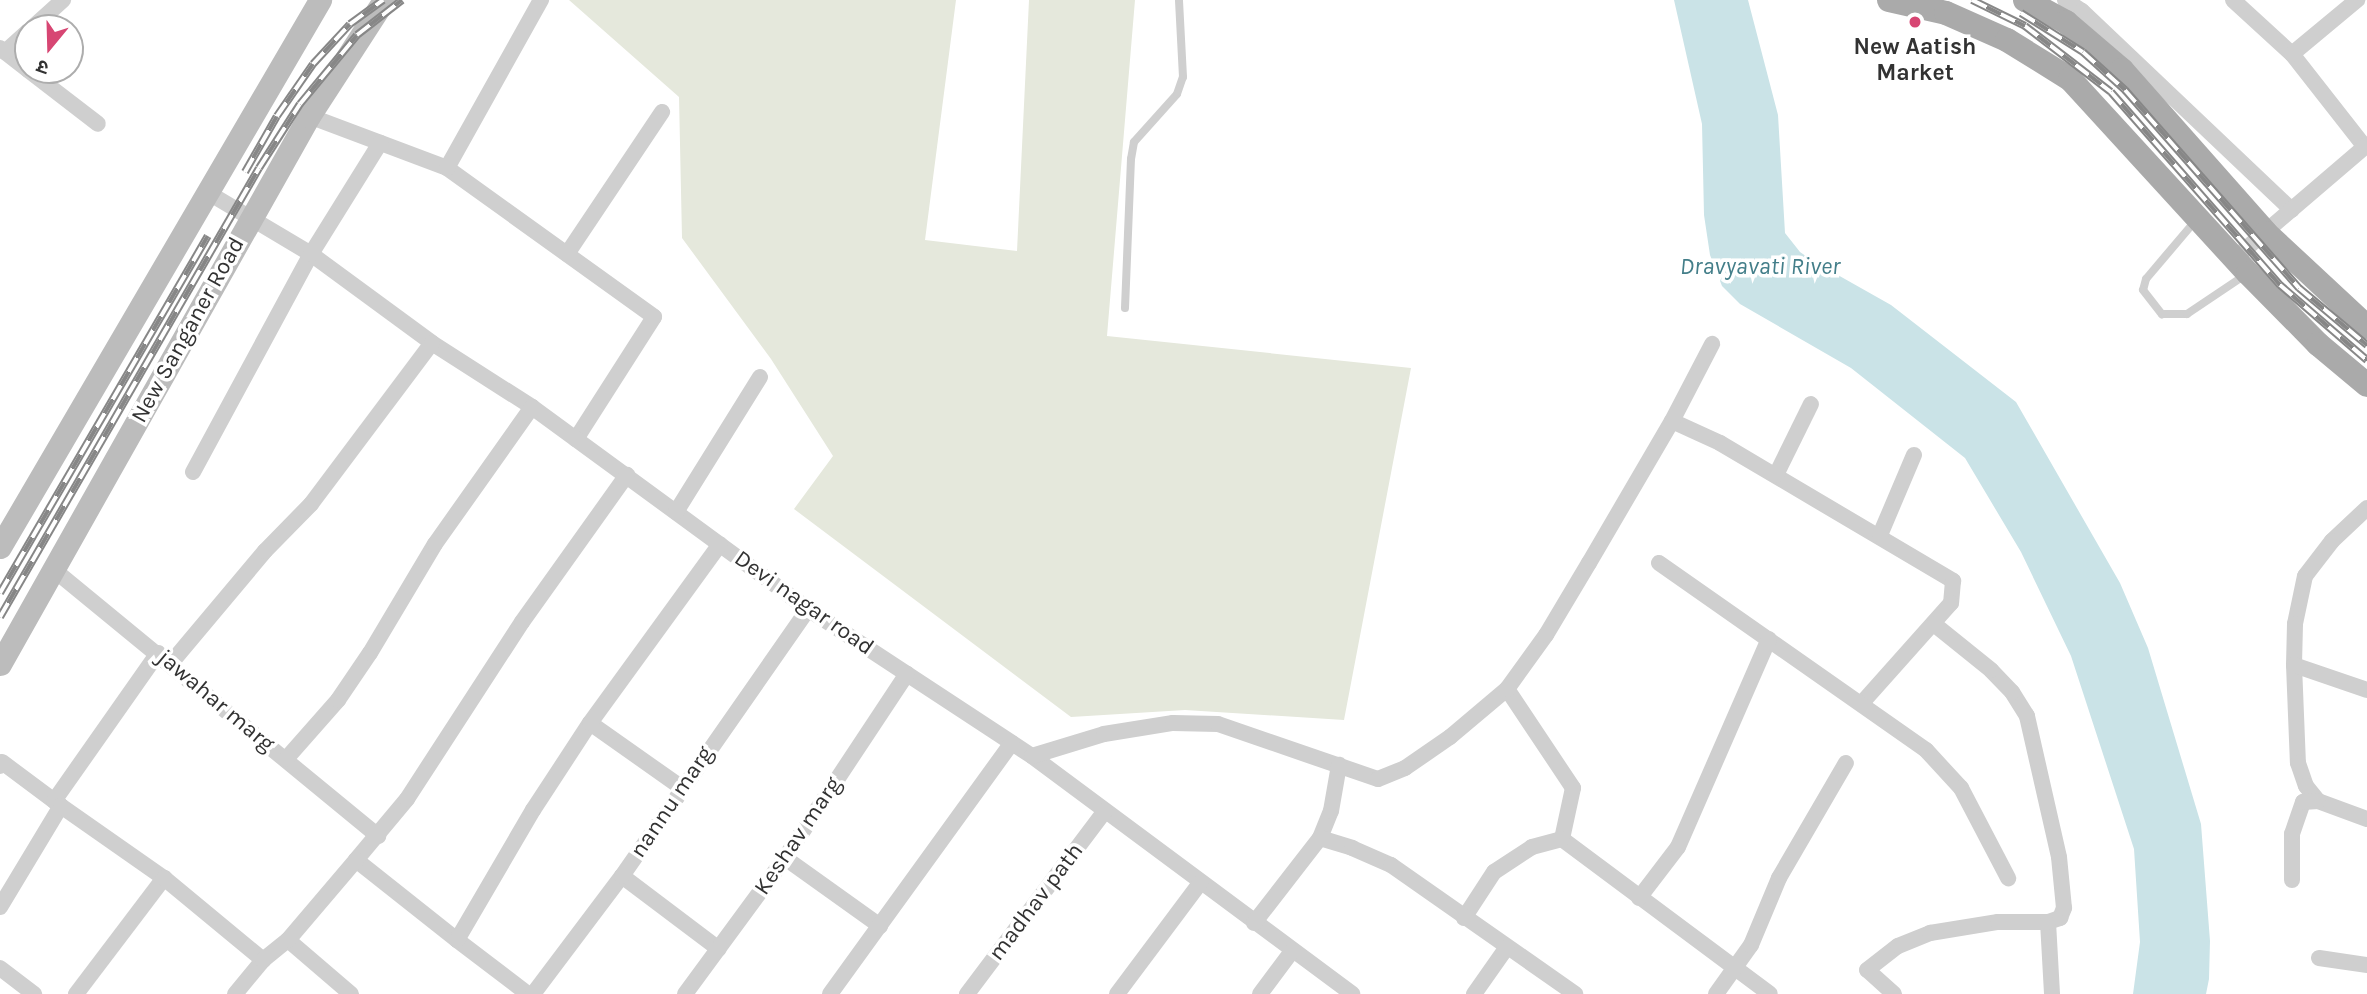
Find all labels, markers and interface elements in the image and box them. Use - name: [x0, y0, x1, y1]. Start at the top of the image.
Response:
- north arrow: [14, 14, 84, 84]
- marker: New Aatish Market: [1907, 14, 1923, 30]
- place label: New Aatish Market: [1854, 33, 1976, 87]
- text: उ: [34, 55, 52, 79]
- street label: New Sanganer Road: [125, 232, 251, 428]
- water label: Dravyavati River: [1680, 253, 1840, 281]
- street label: Devi nagar road: [729, 545, 879, 661]
- street label: jawahar marg: [152, 644, 280, 758]
- street label: nannu marg: [625, 741, 719, 863]
- street label: Keshav marg: [748, 772, 848, 900]
- street label: madhav path: [983, 838, 1089, 966]

